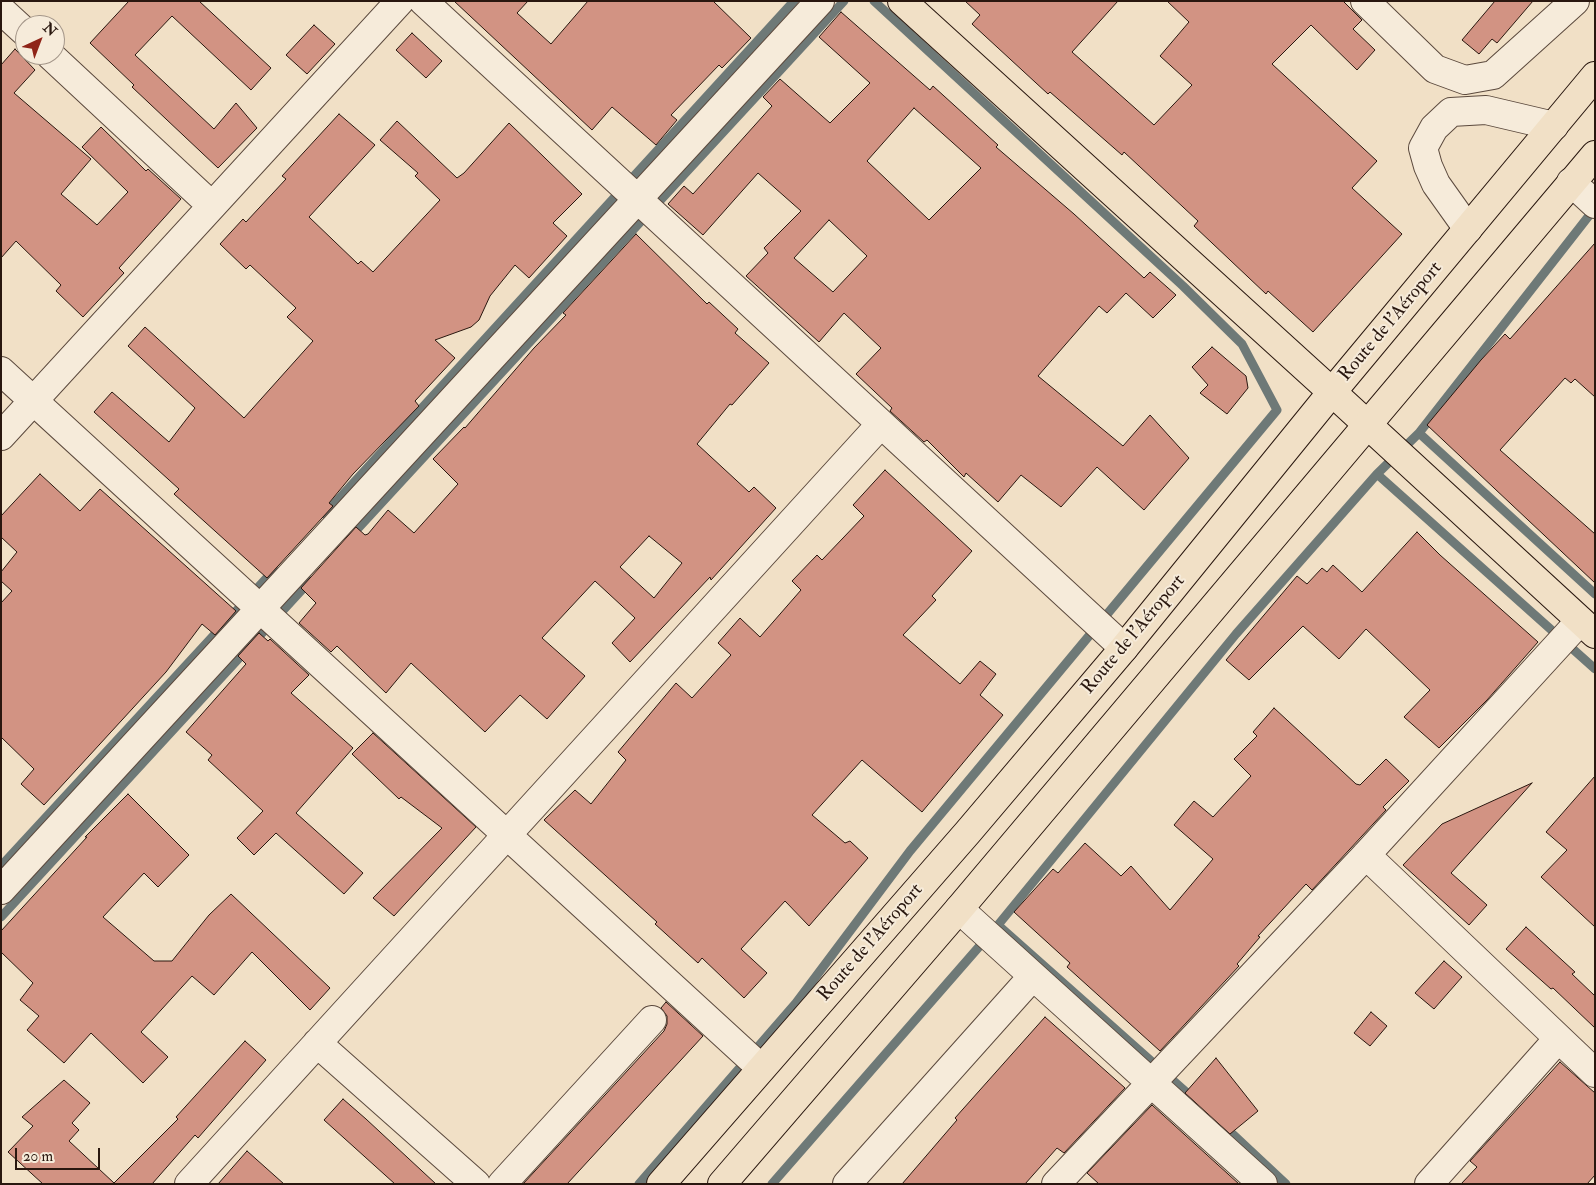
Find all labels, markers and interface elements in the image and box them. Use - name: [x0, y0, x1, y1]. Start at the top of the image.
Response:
- north arrow: [15, 15, 65, 65]
- text: N: [39, 19, 60, 40]
- street label: Route de l'Aéroport: [1334, 258, 1448, 386]
- street label: Route de l'Aéroport: [1077, 571, 1191, 699]
- street label: Route de l'Aéroport: [814, 879, 928, 1007]
- scale bar: [18, 1138, 102, 1170]
- text: 20 m: [23, 1147, 53, 1166]

